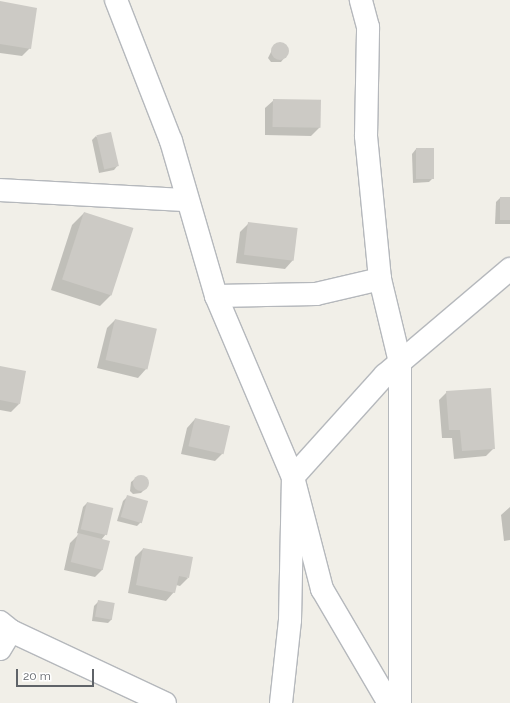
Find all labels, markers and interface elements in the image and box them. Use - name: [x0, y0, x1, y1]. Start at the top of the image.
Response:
- scale bar: [18, 661, 96, 687]
- text: 20 m: [23, 669, 51, 683]

